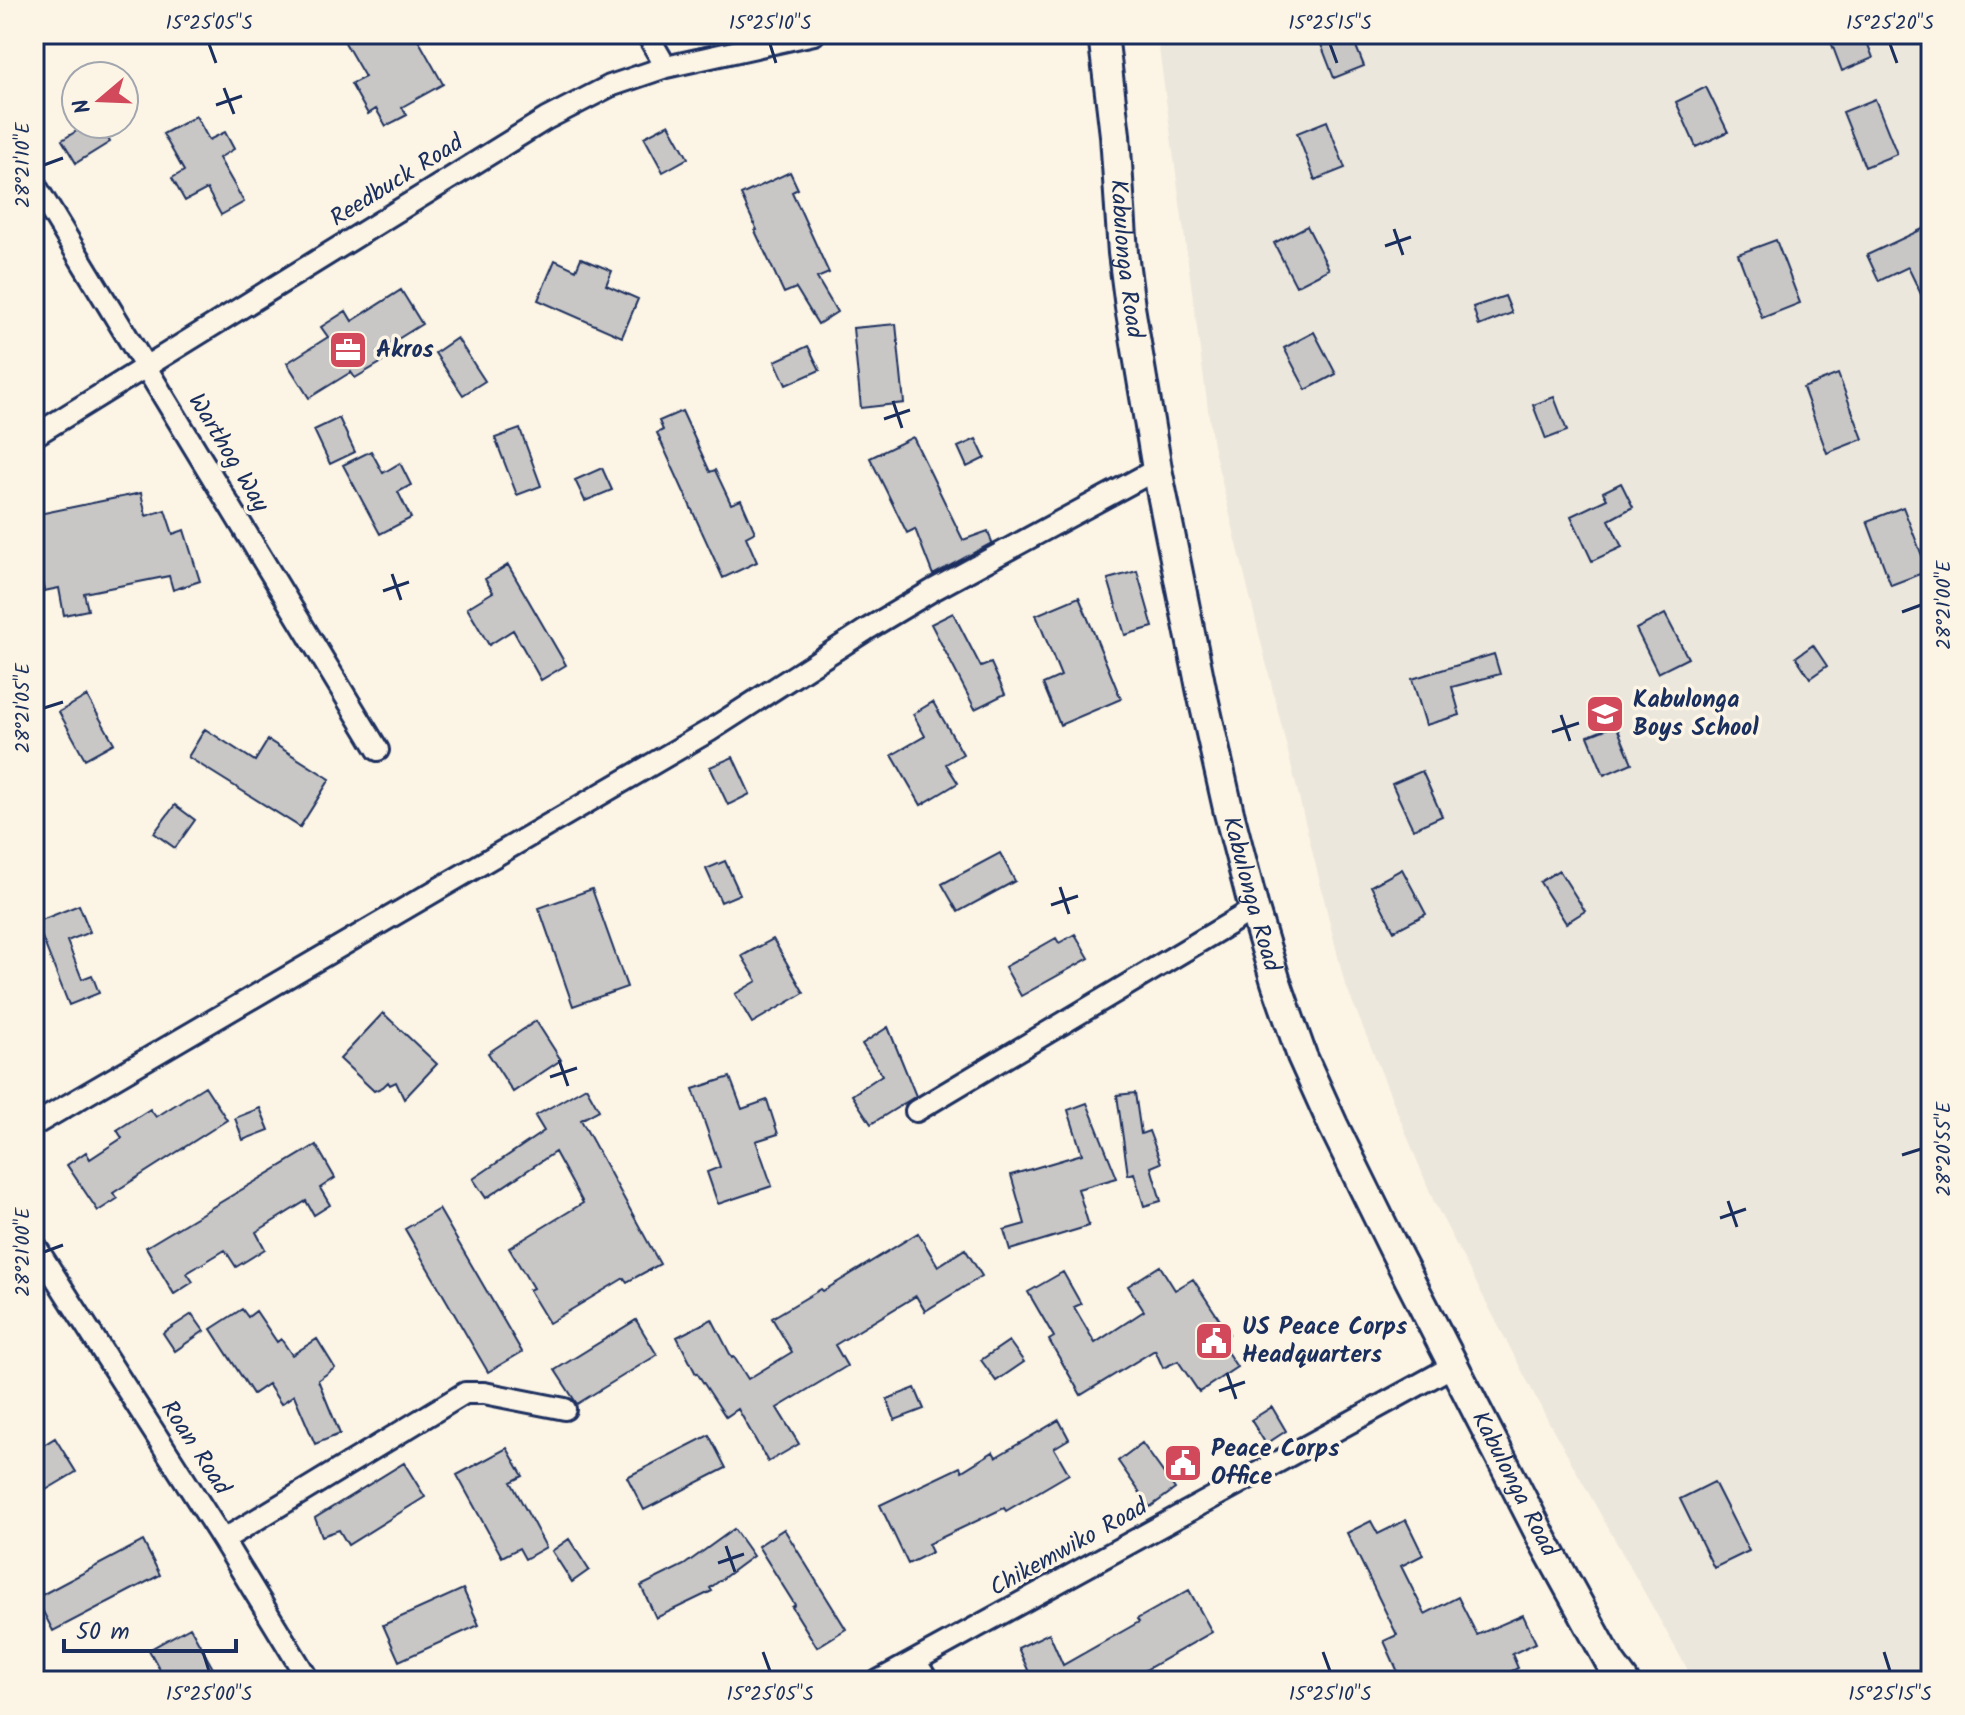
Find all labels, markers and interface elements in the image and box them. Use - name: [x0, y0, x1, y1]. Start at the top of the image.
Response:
- text: 15°25'05"S: [165, 8, 253, 40]
- text: 15°25'10"S: [729, 8, 812, 40]
- text: 15°25'15"S: [1288, 8, 1372, 40]
- text: 15°25'20"S: [1846, 8, 1934, 40]
- north arrow: [60, 60, 140, 140]
- text: N: [65, 93, 102, 118]
- text: 28°21'10"E: [8, 121, 40, 208]
- street label: Reedbuck Road: [322, 124, 472, 238]
- street label: Kabulonga Road: [1099, 178, 1155, 342]
- office icon: Akros: [327, 329, 369, 371]
- place label: Akros: [376, 331, 434, 370]
- street label: Warthog Way: [177, 386, 279, 521]
- text: 28°21'00"E: [1929, 559, 1961, 650]
- text: 28°21'05"E: [8, 662, 40, 753]
- place label: Kabulonga Boys School: [1633, 681, 1759, 748]
- school or university icon: Kabulonga Boys School: [1584, 693, 1626, 735]
- street label: Kabulonga Road: [1211, 812, 1292, 977]
- text: 28°20'55"E: [1929, 1100, 1961, 1196]
- text: 28°21'00"E: [8, 1206, 40, 1297]
- place label: US Peace Corps Headquarters: [1242, 1308, 1407, 1375]
- public building icon: US Peace Corps Headquarters: [1193, 1320, 1235, 1362]
- street label: Roan Road: [150, 1393, 241, 1504]
- street label: Kabulonga Road: [1461, 1404, 1569, 1565]
- place label: Peace Corps Office: [1211, 1430, 1339, 1497]
- public building icon: Peace Corps Office: [1162, 1442, 1204, 1484]
- street label: Chikemwiko Road: [983, 1488, 1156, 1608]
- scale bar: [64, 1603, 236, 1653]
- text: 50 m: [76, 1613, 130, 1652]
- text: 15°25'00"S: [166, 1679, 253, 1711]
- text: 15°25'05"S: [726, 1679, 814, 1711]
- text: 15°25'10"S: [1289, 1679, 1372, 1711]
- text: 15°25'15"S: [1848, 1679, 1932, 1711]

